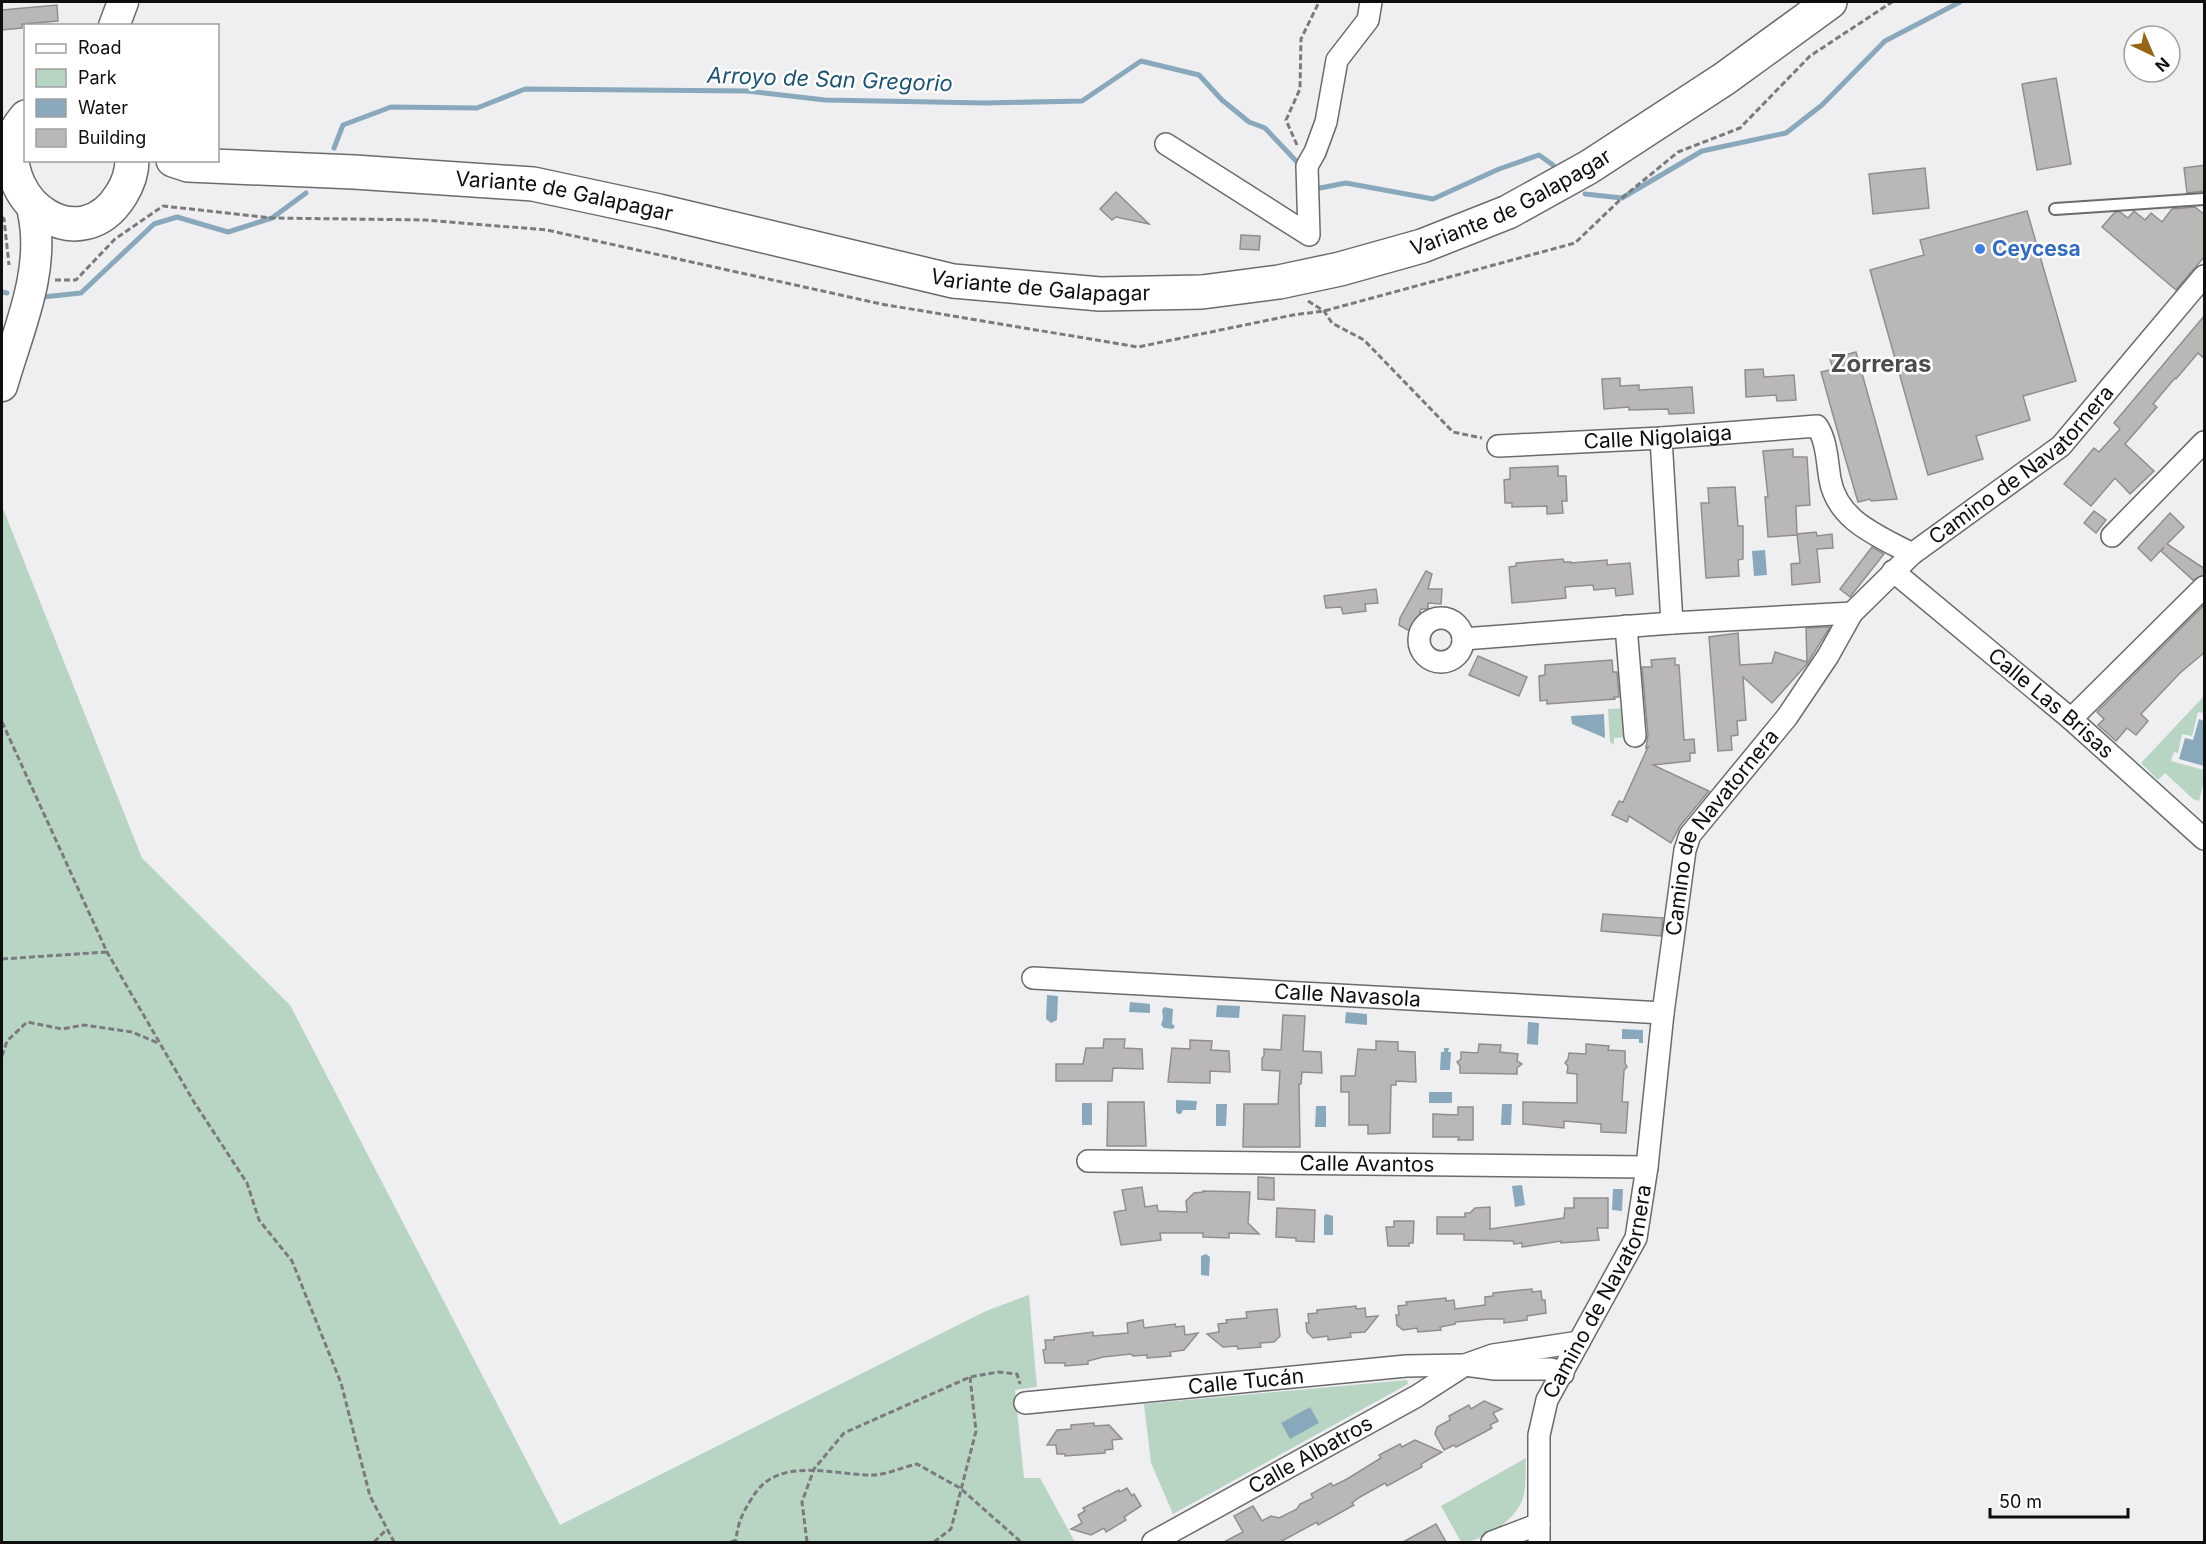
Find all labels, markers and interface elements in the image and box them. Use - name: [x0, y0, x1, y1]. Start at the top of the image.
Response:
- legend: [24, 24, 219, 162]
- north arrow: [2122, 24, 2182, 84]
- text: Road: [78, 37, 121, 58]
- text: N: [2151, 53, 2174, 76]
- water label: Arroyo de San Gregorio: [706, 62, 953, 96]
- text: Park: [78, 67, 117, 88]
- text: Water: [78, 97, 128, 118]
- text: Building: [78, 127, 146, 148]
- street label: Variante de Galapagar: [1407, 143, 1616, 261]
- street label: Variante de Galapagar: [455, 166, 676, 226]
- place label: Ceycesa: [1992, 236, 2081, 261]
- marker: Ceycesa: [1973, 242, 1987, 256]
- street label: Variante de Galapagar: [928, 263, 1151, 306]
- district label: Zorreras: [1831, 349, 1931, 378]
- street label: Camino de Navatornera: [1924, 380, 2119, 550]
- street label: Calle Nigolaiga: [1583, 420, 1733, 454]
- street label: Calle Las Brisas: [1983, 642, 2119, 763]
- street label: Camino de Navatornera: [1661, 724, 1784, 937]
- street label: Calle Navasola: [1274, 978, 1422, 1012]
- street label: Calle Avantos: [1299, 1150, 1435, 1177]
- street label: Camino de Navatornera: [1537, 1183, 1656, 1403]
- street label: Calle Tucán: [1187, 1363, 1305, 1399]
- street label: Calle Albatros: [1244, 1410, 1377, 1499]
- scale bar: [1990, 1481, 2128, 1519]
- text: 50 m: [1999, 1491, 2042, 1512]

